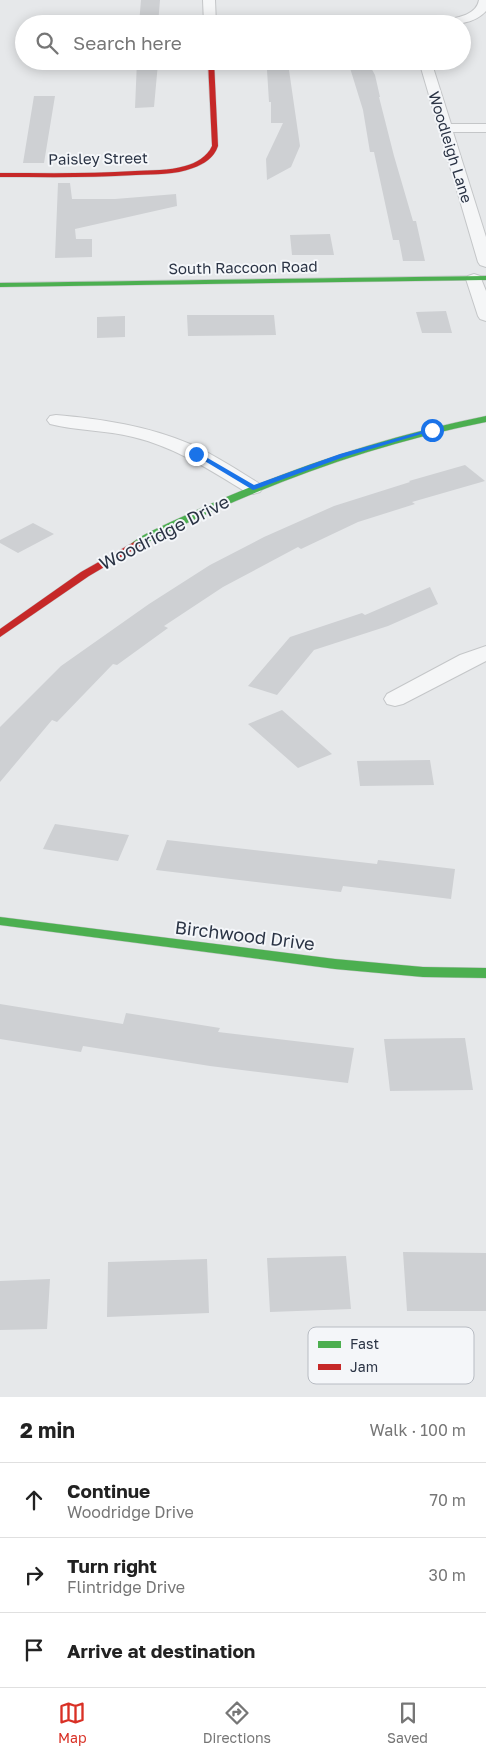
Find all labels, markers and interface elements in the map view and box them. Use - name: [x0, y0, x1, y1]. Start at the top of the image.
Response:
- search box: [15, 15, 471, 70]
- icon: search: [33, 29, 61, 57]
- text: Search here: [73, 31, 182, 54]
- street label: Woodleigh Lane: [425, 89, 477, 205]
- street label: Paisley Street: [48, 148, 148, 168]
- street label: South Raccoon Road: [168, 257, 318, 277]
- route start: [421, 419, 444, 442]
- route end: [185, 443, 208, 466]
- street label: Woodridge Drive: [95, 490, 233, 574]
- street label: Birchwood Drive: [174, 916, 316, 954]
- legend: [308, 1327, 474, 1384]
- text: Fast: [350, 1335, 379, 1352]
- text: Jam: [350, 1358, 378, 1375]
- text: 2 min: [20, 1417, 75, 1443]
- text: Walk · 100 m: [370, 1420, 466, 1440]
- text: Continue: [67, 1479, 150, 1502]
- icon: ahead: [20, 1486, 48, 1514]
- text: 70 m: [429, 1490, 466, 1510]
- text: Woodridge Drive: [67, 1502, 194, 1522]
- text: Turn right: [67, 1554, 157, 1577]
- icon: right: [20, 1561, 48, 1589]
- text: 30 m: [429, 1565, 466, 1585]
- text: Flintridge Drive: [67, 1577, 185, 1597]
- icon: arrive: [20, 1636, 48, 1664]
- text: Arrive at destination: [67, 1639, 255, 1662]
- tab: Map: [58, 1699, 87, 1746]
- tab: Directions: [203, 1699, 271, 1746]
- tab: Saved: [387, 1699, 428, 1746]

